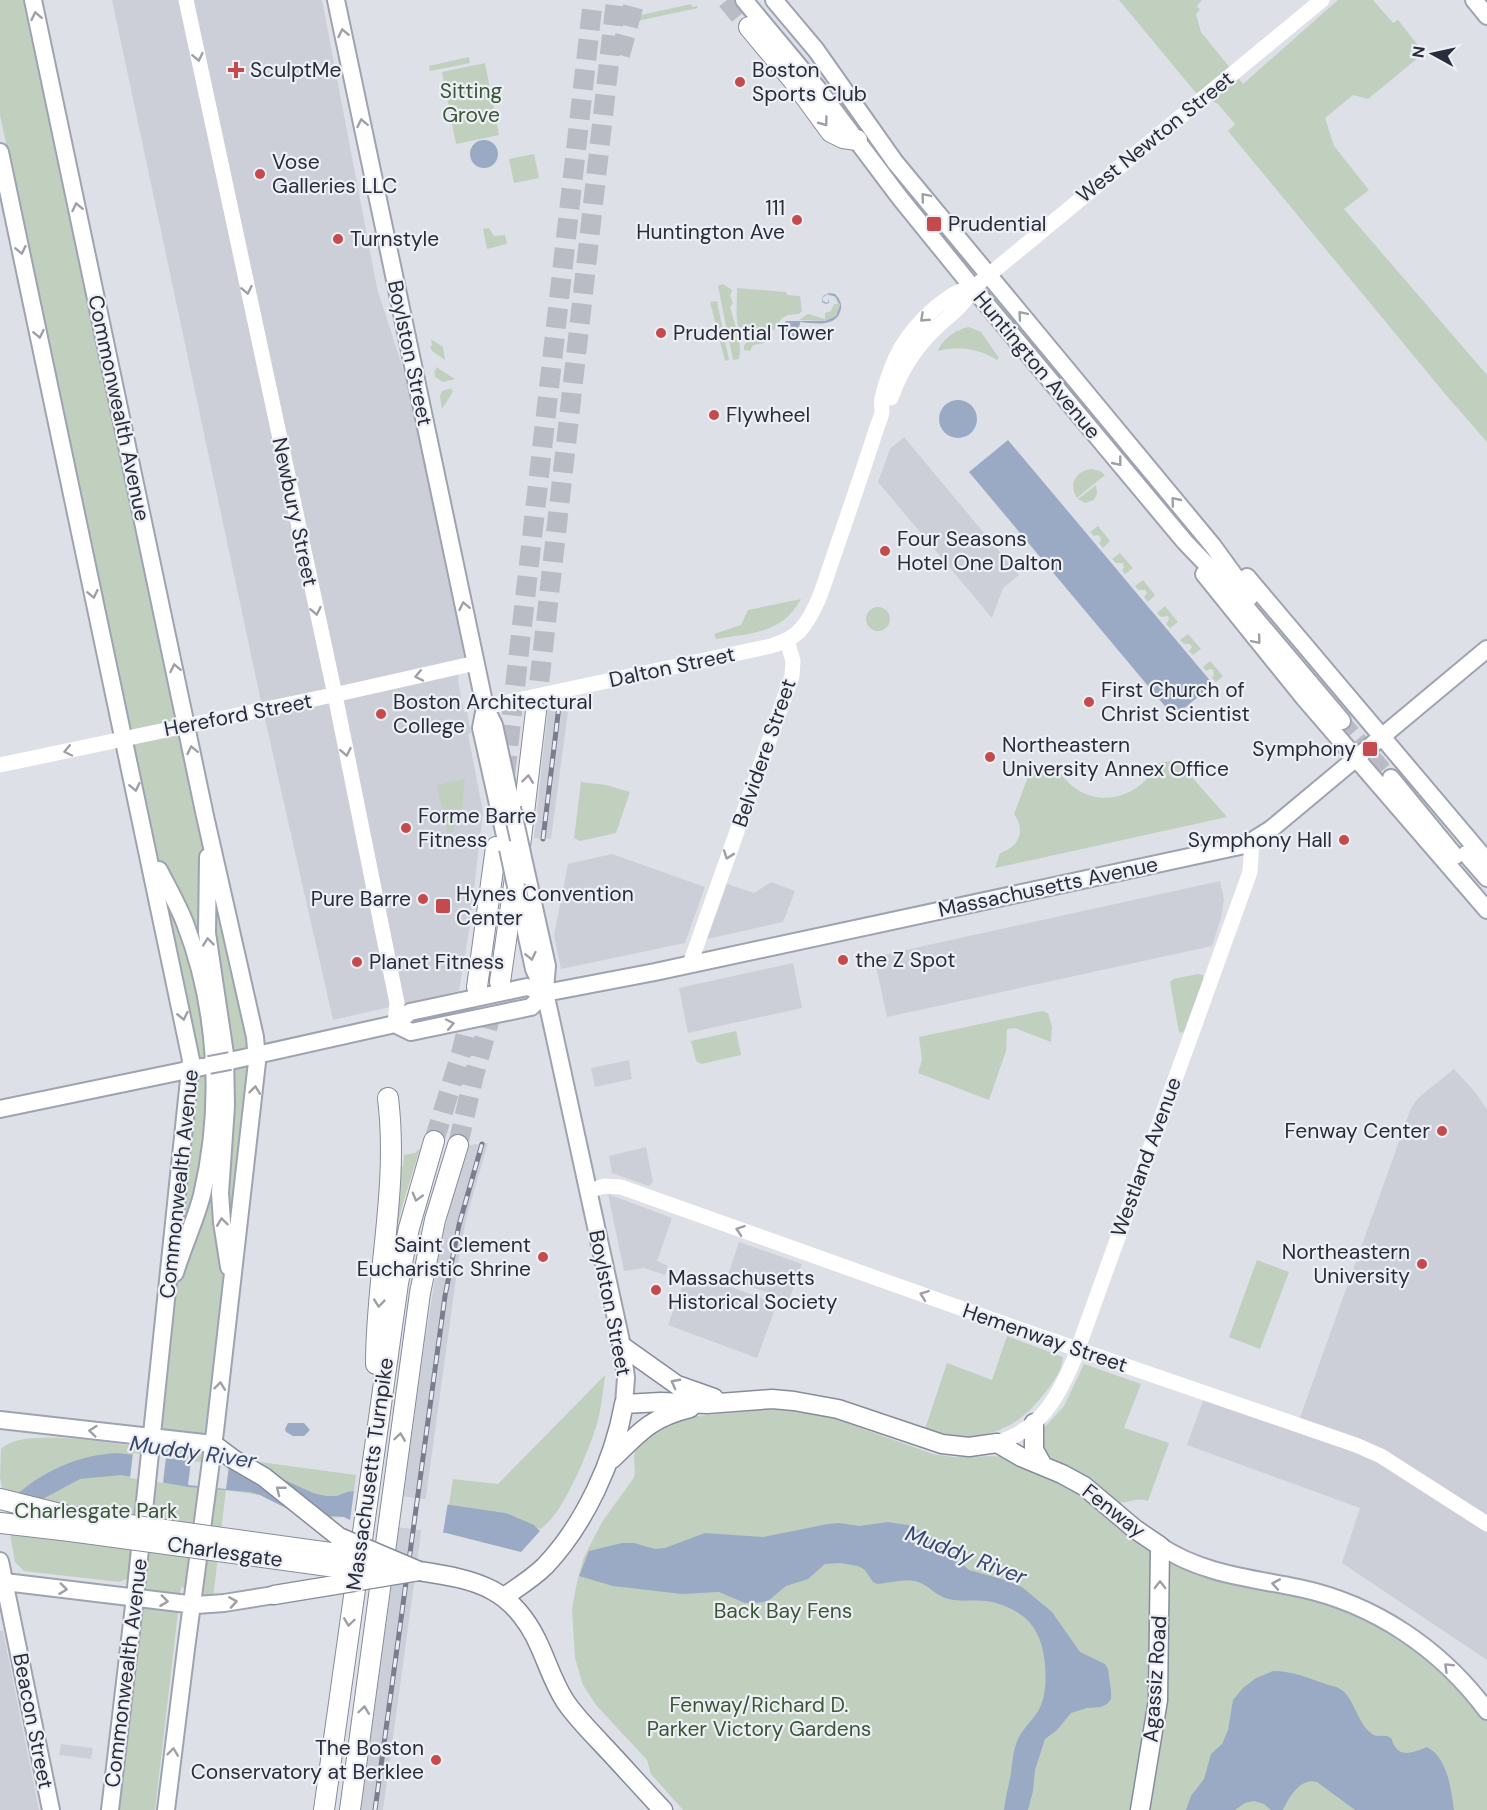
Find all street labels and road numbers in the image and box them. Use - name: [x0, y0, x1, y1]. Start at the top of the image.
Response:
- street label: West Newton Street: [1071, 65, 1239, 209]
- street label: Boylston Street: [381, 278, 439, 428]
- street label: Huntington Avenue: [967, 285, 1107, 445]
- street label: Commonwealth Avenue: [81, 292, 157, 524]
- street label: Newbury Street: [266, 435, 324, 589]
- street label: Dalton Street: [606, 640, 738, 694]
- street label: Belvidere Street: [726, 675, 802, 831]
- street label: Hereford Street: [162, 687, 314, 743]
- street label: Massachusetts Avenue: [936, 850, 1160, 924]
- street label: Commonwealth Avenue: [153, 1068, 205, 1300]
- street label: Westland Avenue: [1104, 1073, 1188, 1241]
- street label: Boylston Street: [582, 1228, 638, 1378]
- street label: Hemenway Street: [959, 1297, 1131, 1379]
- street label: Massachusetts Turnpike: [340, 1356, 400, 1592]
- street label: Fenway: [1077, 1477, 1152, 1545]
- street label: Charlesgate: [166, 1530, 285, 1574]
- street label: Commonwealth Avenue: [98, 1557, 154, 1789]
- street label: Agassiz Road: [1137, 1615, 1173, 1743]
- street label: Beacon Street: [6, 1651, 60, 1791]

